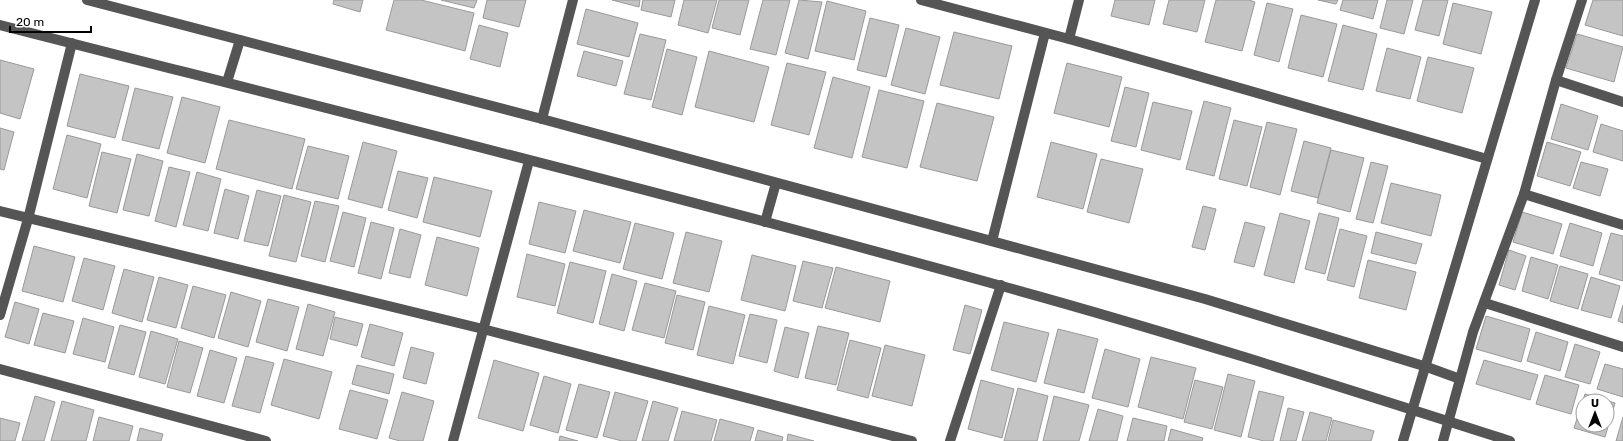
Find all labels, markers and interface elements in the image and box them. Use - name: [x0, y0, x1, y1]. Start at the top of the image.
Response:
- scale bar: [10, 8, 91, 34]
- text: 20 m: [16, 15, 44, 29]
- north arrow: [1575, 393, 1615, 433]
- text: U: [1591, 397, 1599, 410]

